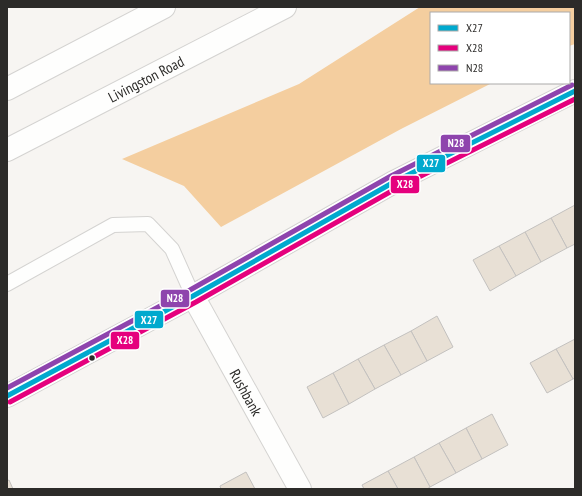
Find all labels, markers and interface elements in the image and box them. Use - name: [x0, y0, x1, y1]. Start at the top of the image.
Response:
- legend: [430, 12, 570, 84]
- text: X27: [466, 20, 483, 35]
- text: X28: [466, 40, 483, 55]
- street label: Livingston Road: [105, 51, 187, 106]
- text: N28: [466, 60, 483, 75]
- line badge: N28: [440, 134, 471, 153]
- text: N28: [448, 136, 464, 150]
- line badge: X27: [416, 154, 446, 173]
- text: X27: [423, 156, 439, 170]
- line badge: X28: [390, 175, 420, 194]
- text: X28: [397, 177, 413, 191]
- line badge: N28: [160, 289, 190, 308]
- text: N28: [167, 291, 183, 305]
- line badge: X27: [134, 310, 164, 329]
- text: X27: [141, 313, 157, 327]
- line badge: X28: [110, 331, 140, 350]
- text: X28: [117, 333, 133, 347]
- unlabelled marker: [87, 353, 97, 363]
- street label: Rushbank: [226, 366, 267, 419]

